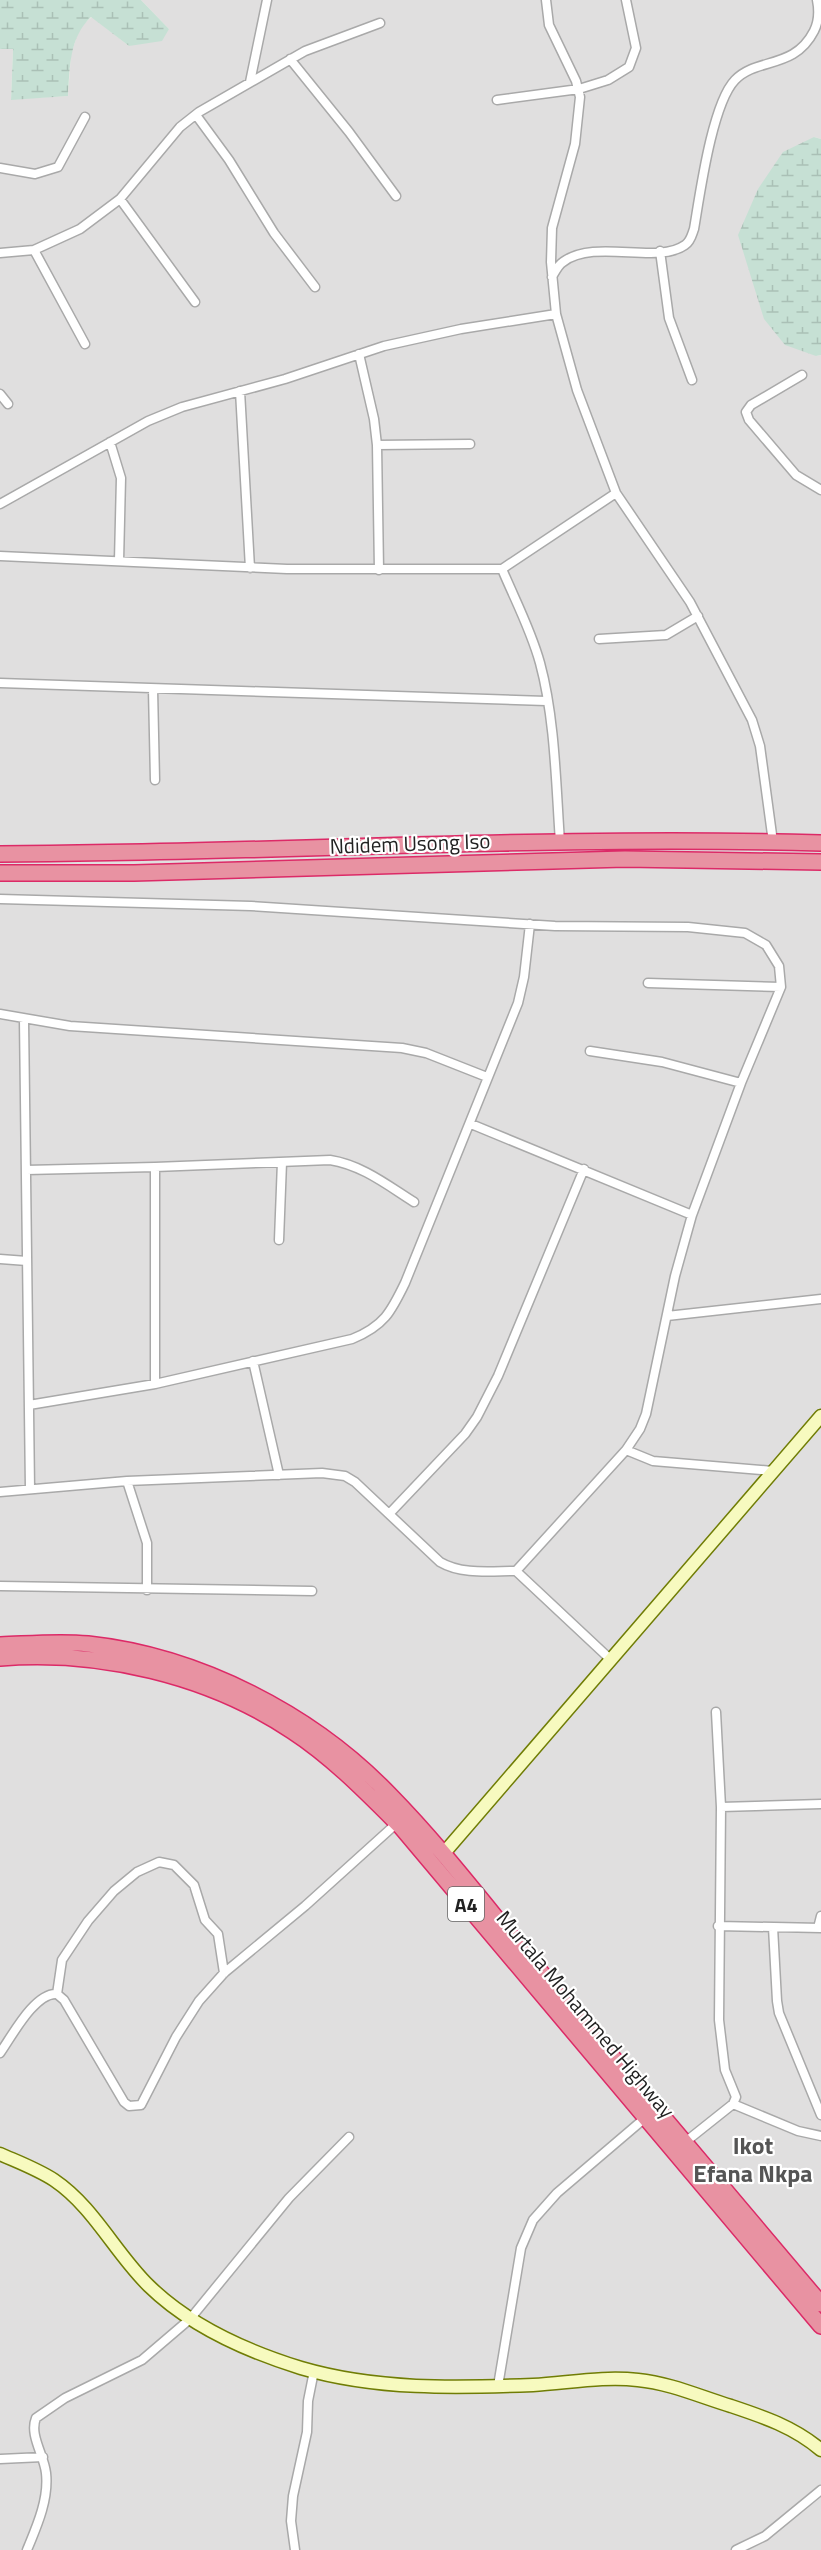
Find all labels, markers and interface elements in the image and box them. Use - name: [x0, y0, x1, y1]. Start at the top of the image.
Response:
- street label: Ndidem Usong Iso: [329, 824, 491, 862]
- road number: A4: [448, 1887, 484, 1921]
- street label: Murtala Mohammed Highway: [489, 1903, 683, 2125]
- district label: Ikot Efana Nkpa: [693, 2127, 813, 2191]

